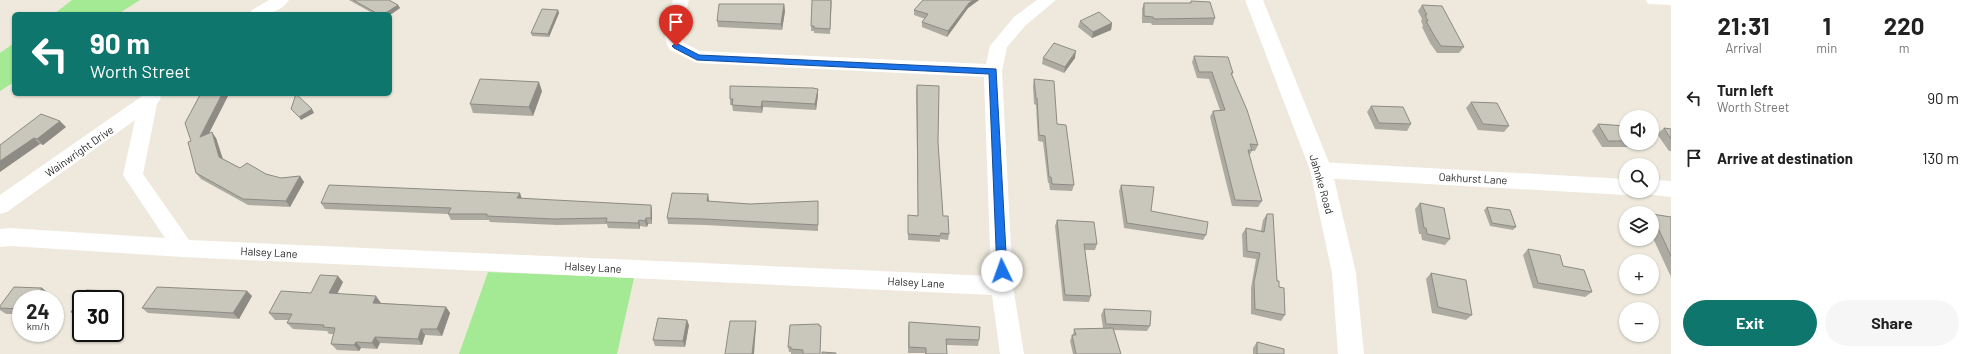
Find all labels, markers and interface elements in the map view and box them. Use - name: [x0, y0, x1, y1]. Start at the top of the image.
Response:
- pin: [659, 5, 693, 46]
- icon: arrive: [665, 11, 687, 33]
- text: 21:31: [1718, 11, 1770, 40]
- text: 1: [1822, 11, 1831, 40]
- text: 220: [1884, 11, 1924, 40]
- text: 90 m: [90, 26, 150, 60]
- icon: left: [24, 28, 76, 80]
- text: Arrival: [1725, 40, 1762, 56]
- text: min: [1816, 40, 1837, 56]
- text: m: [1899, 40, 1909, 56]
- text: Worth Street: [90, 60, 191, 82]
- text: Turn left: [1717, 81, 1773, 99]
- icon: left: [1683, 87, 1705, 109]
- text: 90 m: [1927, 89, 1959, 107]
- text: Worth Street: [1717, 99, 1790, 115]
- map controls: [1619, 110, 1659, 342]
- button: sound: [1619, 110, 1659, 150]
- street label: Wainwright Drive: [42, 122, 116, 179]
- icon: arrive: [1683, 147, 1705, 169]
- text: Arrive at destination: [1717, 149, 1853, 167]
- text: 130 m: [1922, 149, 1959, 167]
- street label: Jahnke Road: [1307, 153, 1337, 215]
- button: search: [1619, 158, 1659, 198]
- street label: Oakhurst Lane: [1438, 170, 1508, 186]
- button: layers: [1619, 206, 1659, 246]
- street label: Halsey Lane: [240, 244, 298, 260]
- position arrow: [981, 250, 1023, 292]
- button: +: [1619, 254, 1659, 294]
- street label: Halsey Lane: [564, 259, 622, 275]
- street label: Halsey Lane: [887, 274, 945, 290]
- speed limit sign: 30: [72, 290, 124, 342]
- text: 24: [26, 299, 50, 323]
- button: Exit: [1683, 300, 1817, 346]
- button: Share: [1825, 300, 1959, 346]
- button: −: [1619, 302, 1659, 342]
- text: km/h: [27, 320, 49, 332]

